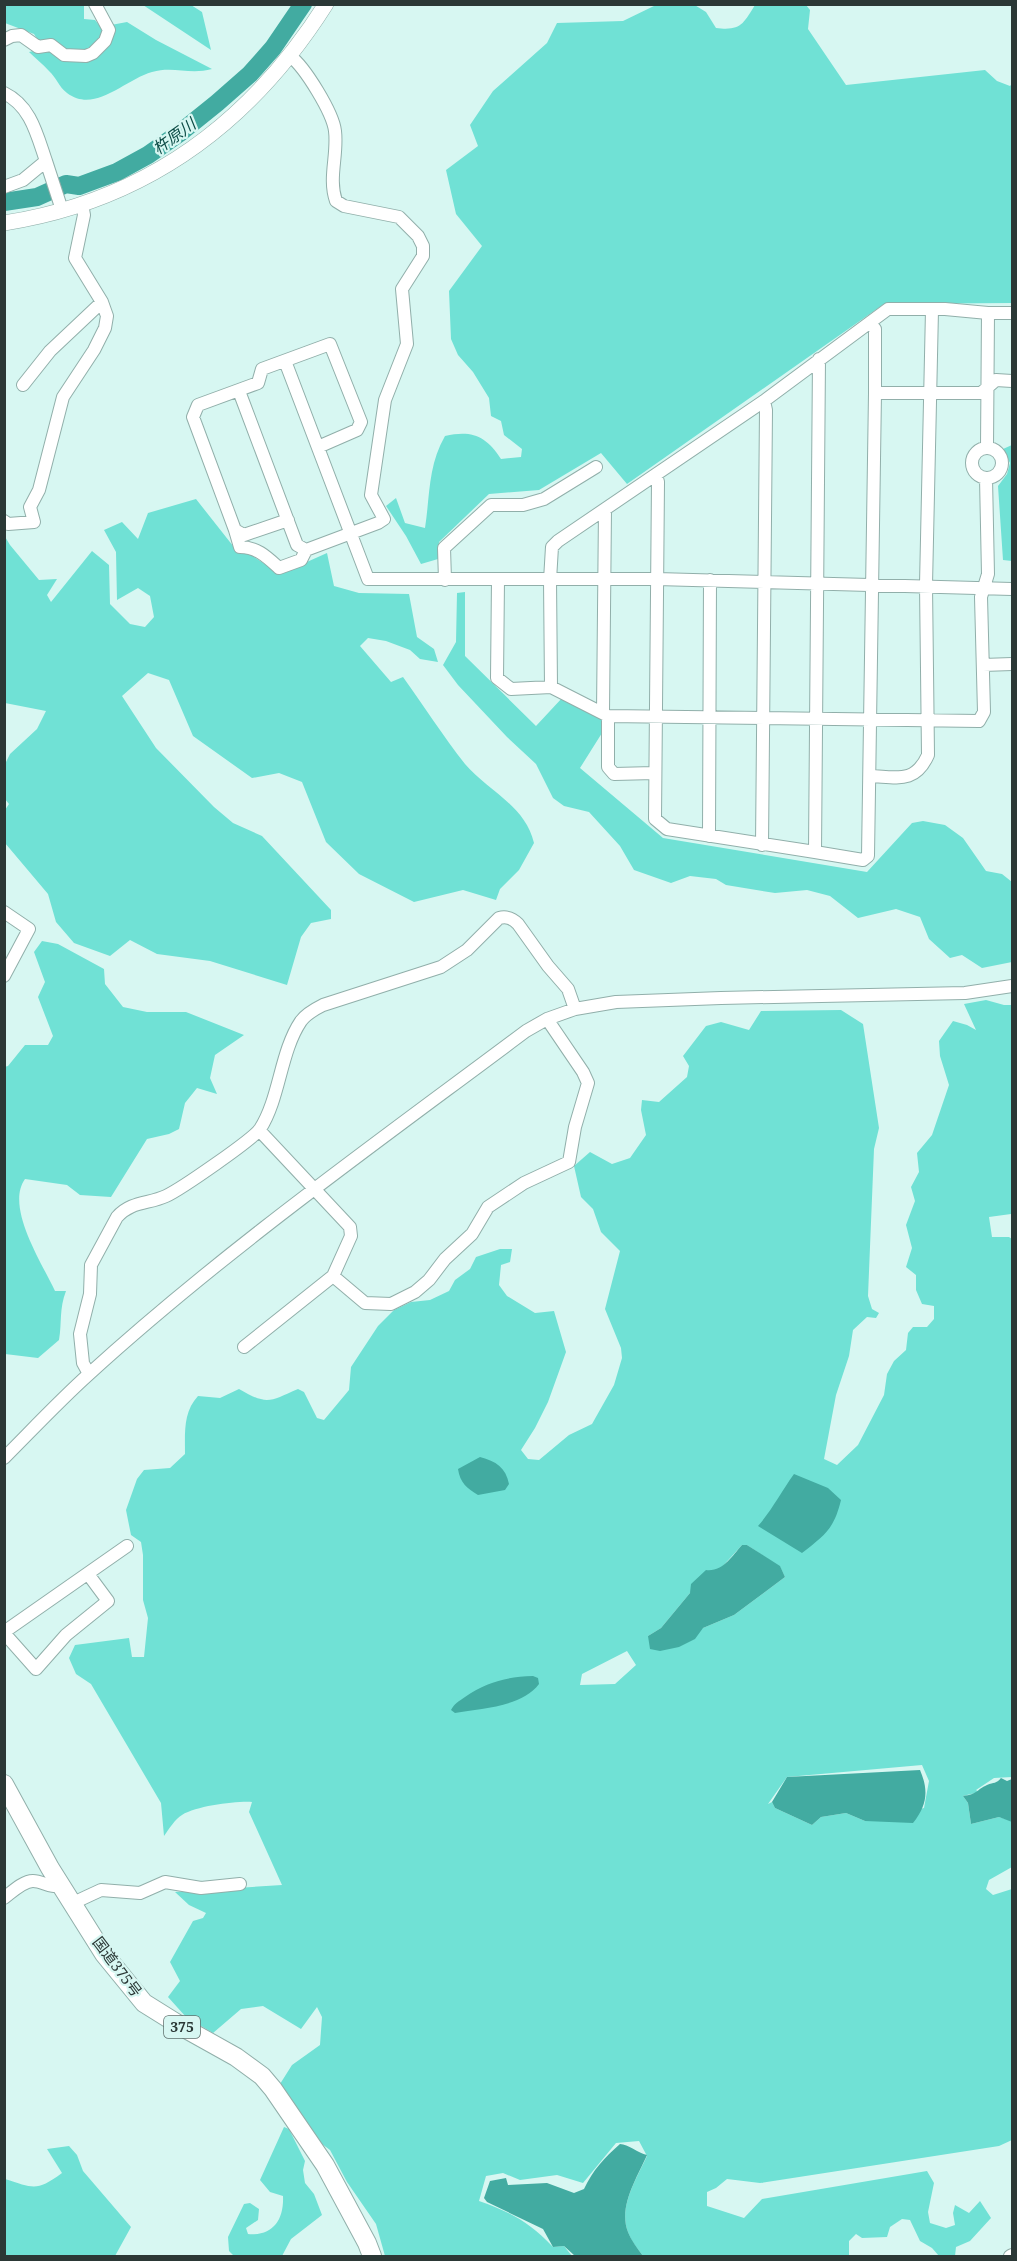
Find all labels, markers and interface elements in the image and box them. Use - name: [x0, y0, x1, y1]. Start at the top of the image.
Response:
- water label: 杵原川: [148, 112, 201, 159]
- street label: 国道375号: [89, 1932, 147, 2000]
- road number: 375: [164, 2016, 200, 2038]

